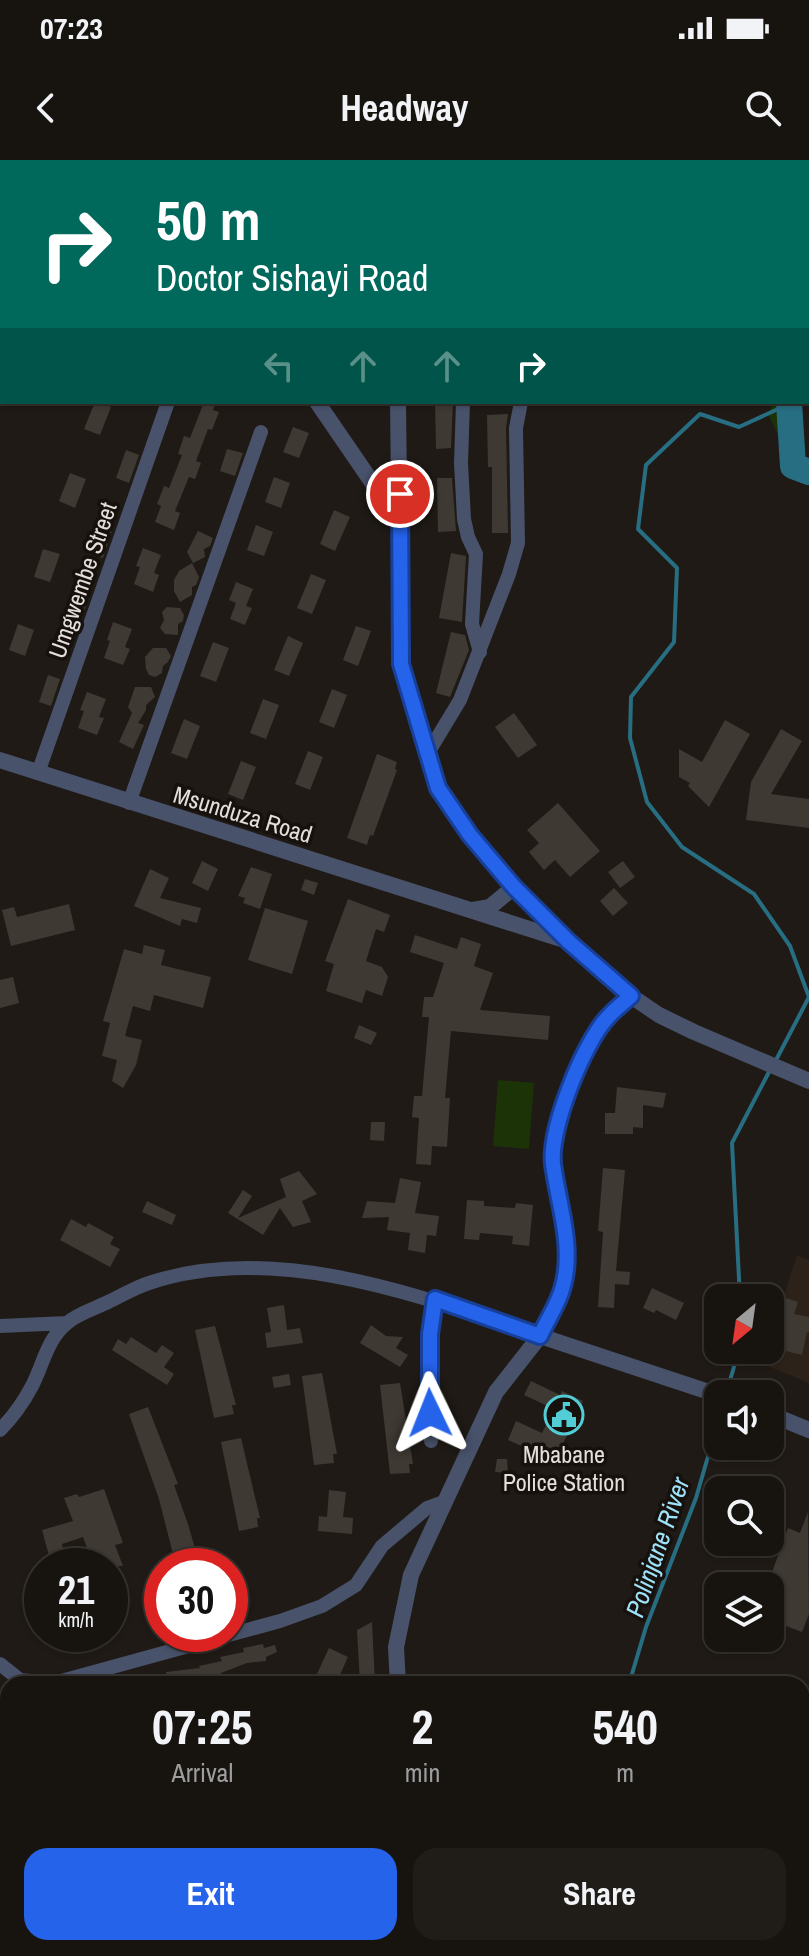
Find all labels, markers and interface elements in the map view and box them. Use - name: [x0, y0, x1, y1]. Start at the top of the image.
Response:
- text: 07:23: [40, 8, 103, 48]
- text: Headway: [341, 84, 468, 132]
- icon: back: [24, 86, 68, 130]
- icon: search: [741, 86, 785, 130]
- text: 50 m: [156, 182, 261, 257]
- icon: right: [24, 192, 128, 296]
- text: Doctor Sishayi Road: [156, 254, 428, 302]
- icon: left: [257, 344, 301, 388]
- icon: ahead: [341, 344, 385, 388]
- icon: ahead: [425, 344, 469, 388]
- icon: right: [509, 344, 553, 388]
- pin: [366, 460, 434, 528]
- icon: arrive: [378, 472, 422, 516]
- street label: Umgwembe Street: [40, 497, 124, 662]
- street label: Msunduza Road: [170, 778, 316, 850]
- north arrow: [704, 1284, 784, 1364]
- map controls: [704, 1284, 784, 1652]
- position arrow: [388, 1371, 472, 1455]
- button: sound: [704, 1380, 784, 1460]
- public building icon: Mbabane Police Station: [543, 1394, 585, 1436]
- place label: Mbabane Police Station: [503, 1438, 625, 1498]
- water label: Polinjane River: [617, 1472, 698, 1622]
- button: search: [704, 1476, 784, 1556]
- speed limit sign: 30: [144, 1548, 248, 1652]
- text: 21: [58, 1563, 94, 1616]
- button: layers: [704, 1572, 784, 1652]
- text: km/h: [58, 1606, 94, 1633]
- text: 07:25: [152, 1694, 253, 1759]
- text: 2: [412, 1694, 433, 1759]
- text: 540: [592, 1694, 658, 1759]
- text: Arrival: [172, 1755, 233, 1790]
- text: min: [405, 1755, 440, 1790]
- text: m: [616, 1755, 634, 1790]
- button: Exit: [24, 1848, 397, 1940]
- button: Share: [413, 1848, 786, 1940]

